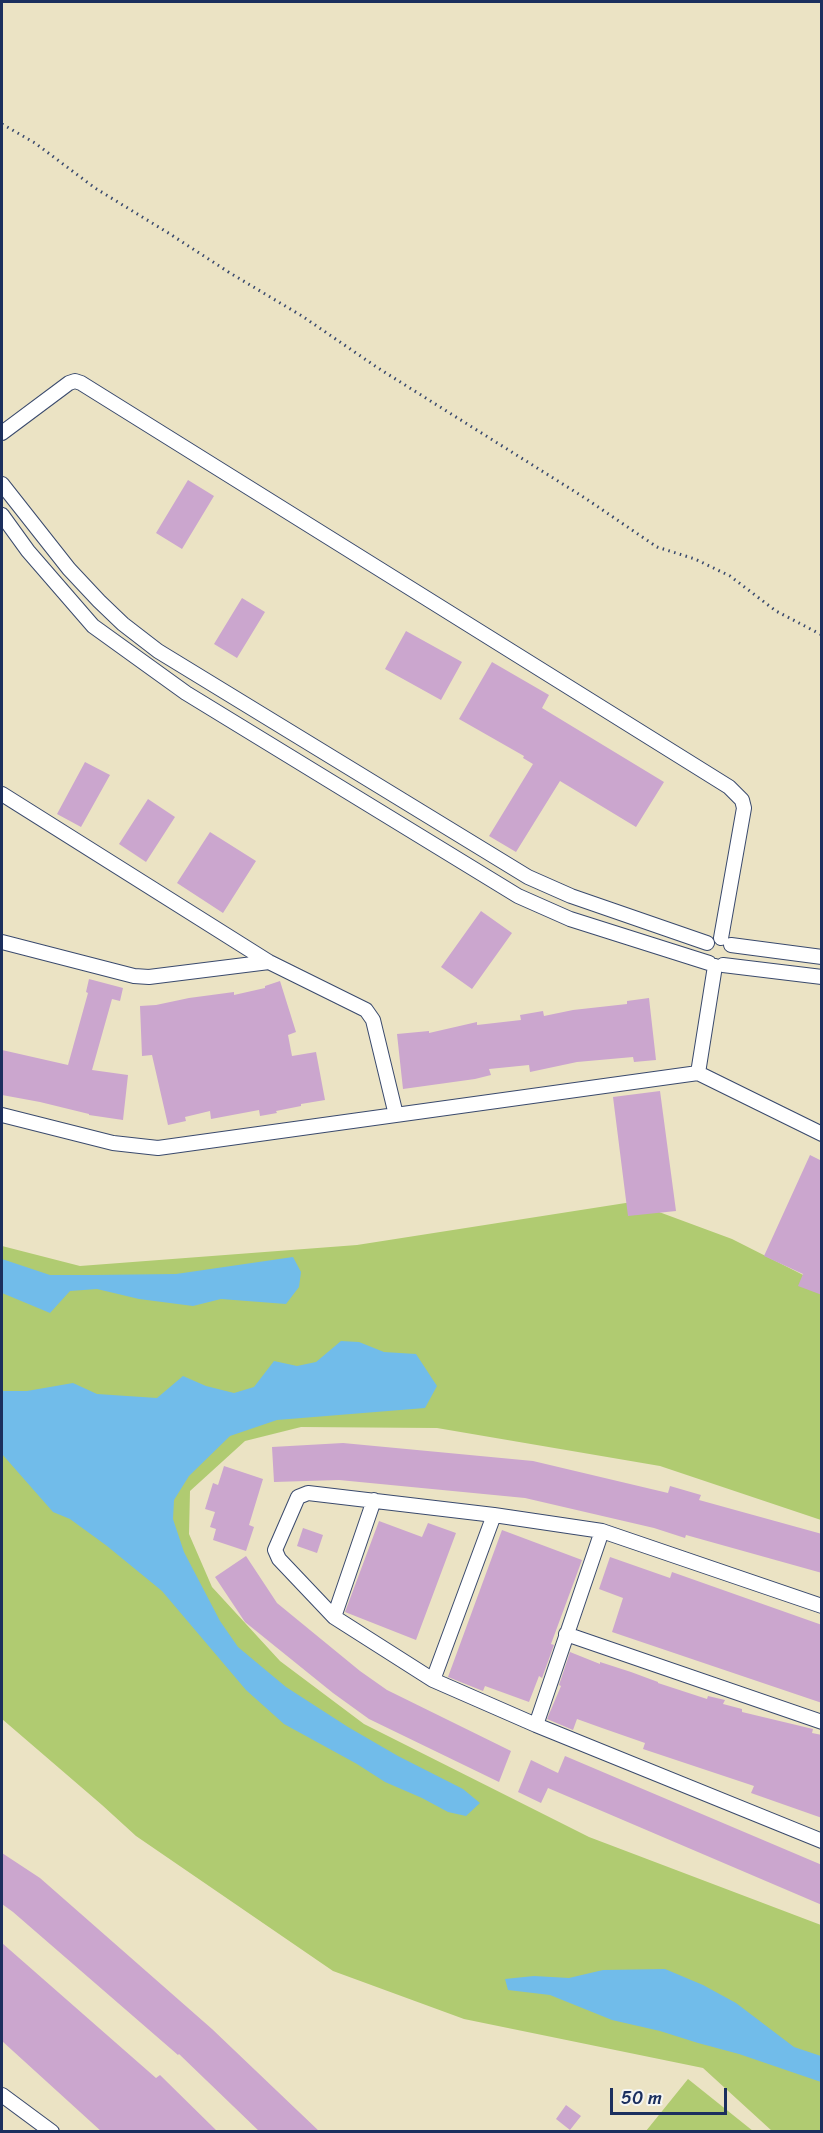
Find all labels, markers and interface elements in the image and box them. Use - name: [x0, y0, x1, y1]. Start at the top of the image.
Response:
- scale bar: [613, 2076, 730, 2114]
- text: 50 m: [621, 2082, 662, 2114]

